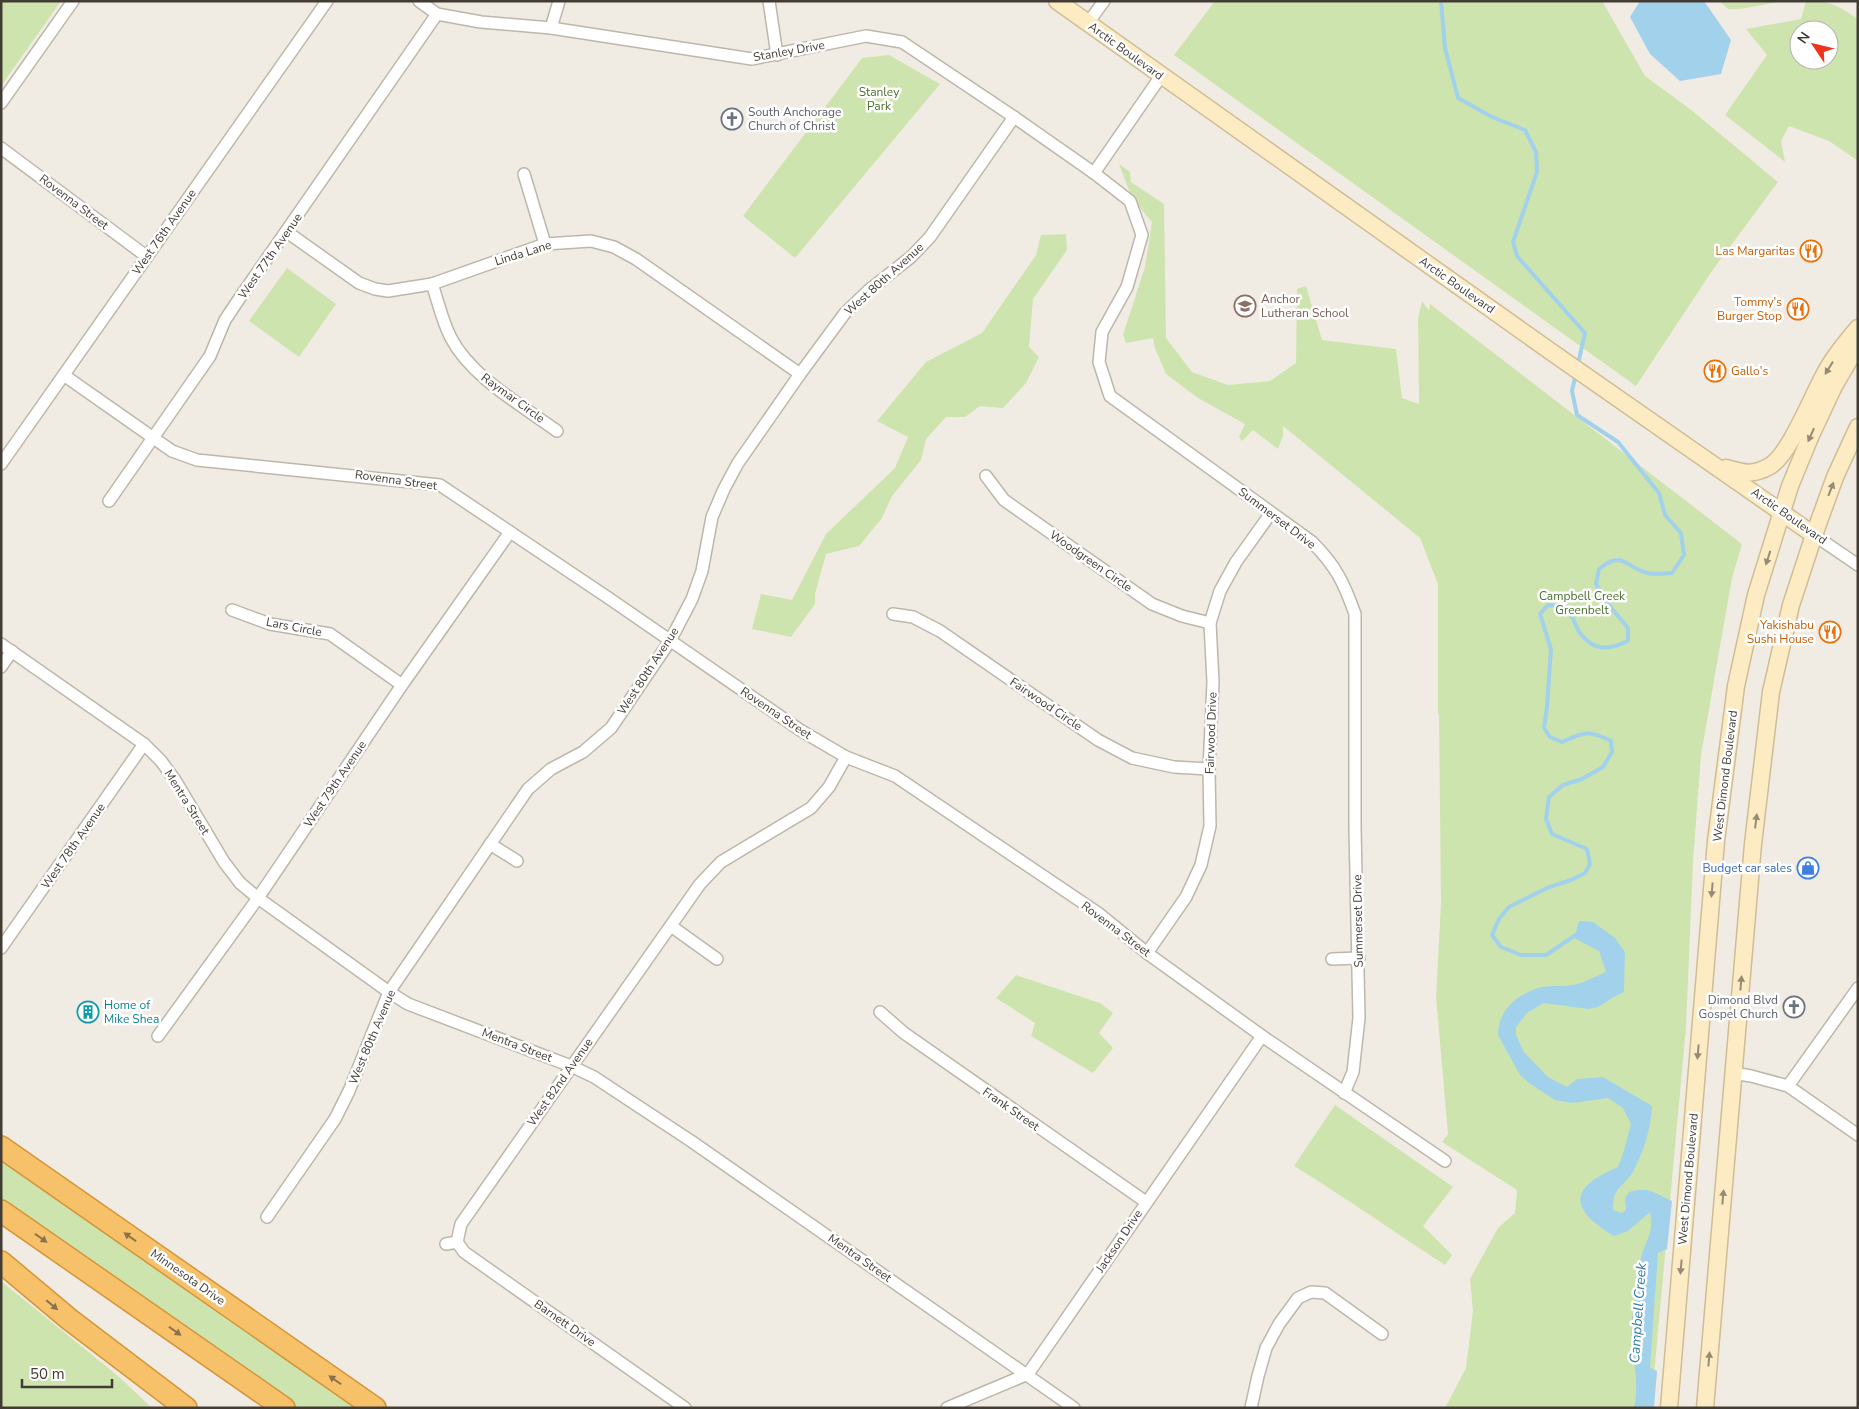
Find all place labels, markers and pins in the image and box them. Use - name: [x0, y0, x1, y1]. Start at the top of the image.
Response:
- place label: South Anchorage Church of Christ: [748, 104, 842, 134]
- church icon: South Anchorage Church of Christ: [720, 107, 744, 131]
- restaurant icon: Las Margaritas: [1799, 239, 1823, 263]
- place label: Las Margaritas: [1716, 243, 1795, 259]
- place label: Anchor Lutheran School: [1261, 291, 1349, 321]
- school or university icon: Anchor Lutheran School: [1233, 294, 1257, 318]
- place label: Tommy's Burger Stop: [1717, 294, 1782, 324]
- restaurant icon: Tommy's Burger Stop: [1786, 297, 1810, 321]
- restaurant icon: Gallo's: [1703, 359, 1727, 383]
- place label: Gallo's: [1731, 363, 1768, 379]
- place label: Yakishabu Sushi House: [1747, 617, 1814, 647]
- restaurant icon: Yakishabu Sushi House: [1818, 620, 1842, 644]
- shop icon: Budget car sales: [1796, 856, 1820, 880]
- place label: Budget car sales: [1702, 860, 1792, 876]
- place label: Dimond Blvd Gospel Church: [1699, 992, 1778, 1022]
- church icon: Dimond Blvd Gospel Church: [1782, 995, 1806, 1019]
- place label: Home of Mike Shea: [104, 997, 159, 1027]
- building icon: Home of Mike Shea: [76, 1000, 100, 1024]

